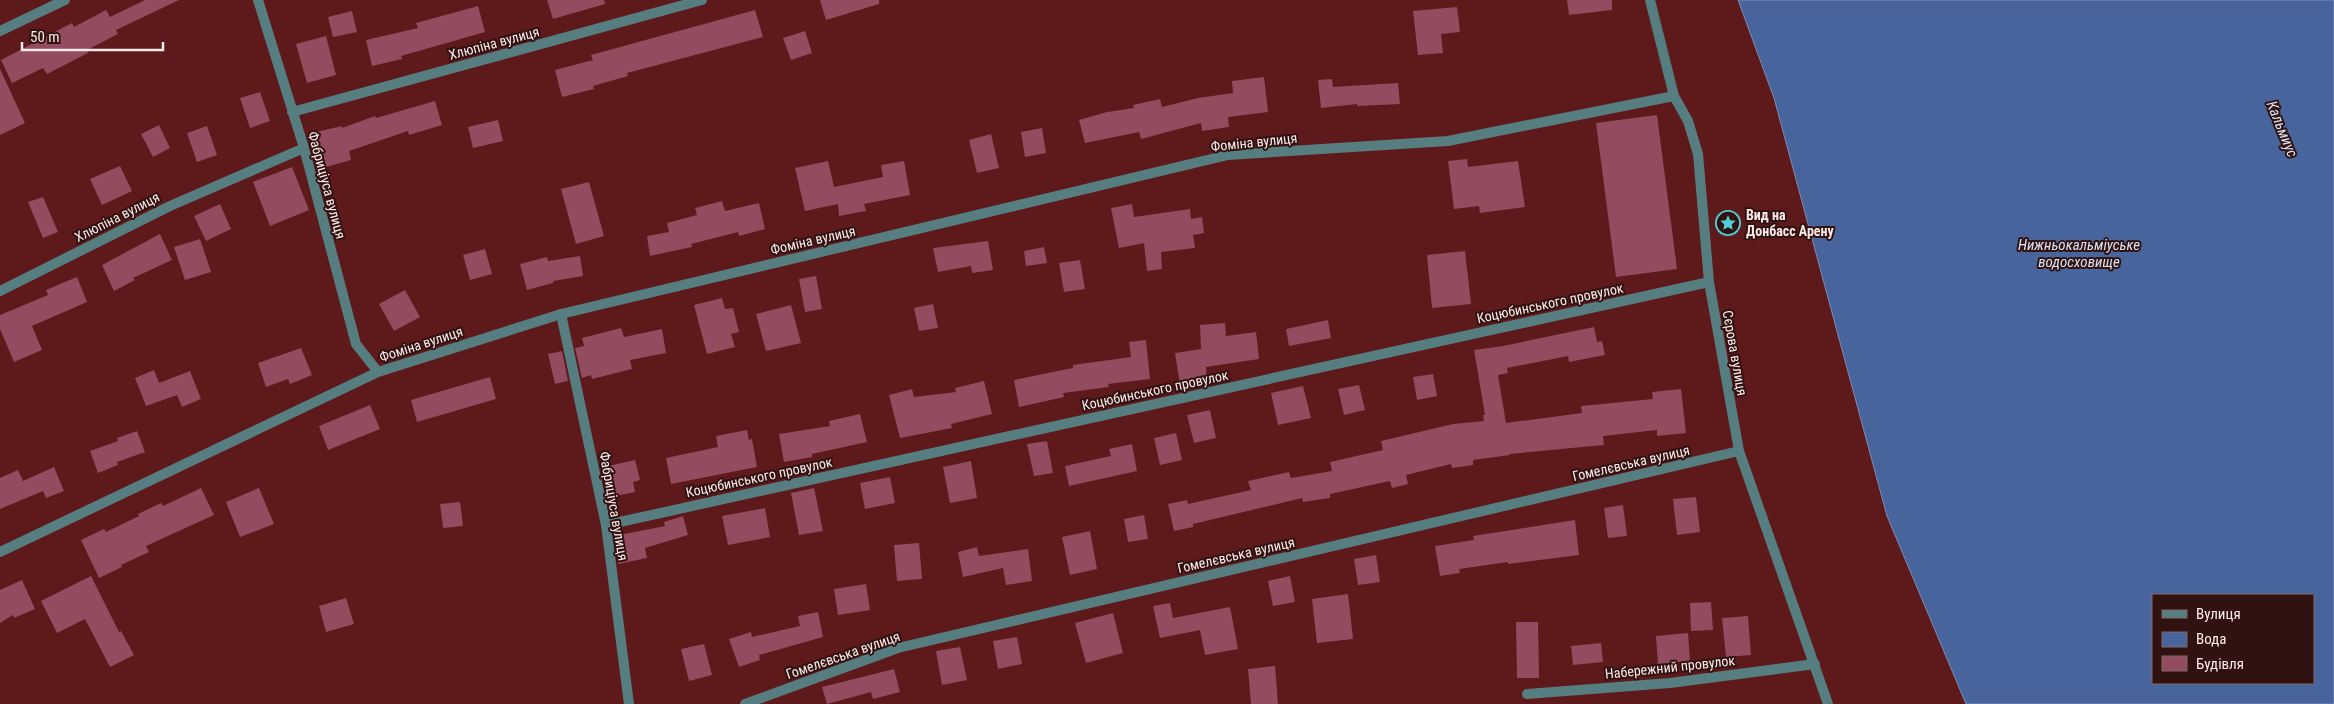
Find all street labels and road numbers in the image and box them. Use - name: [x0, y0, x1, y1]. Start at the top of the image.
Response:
- street label: Хлюпіна вулиця: [447, 23, 541, 63]
- street label: Фабриціуса вулиця: [305, 130, 349, 240]
- street label: Фоміна вулиця: [1210, 130, 1298, 154]
- street label: Хлюпіна вулиця: [72, 189, 162, 245]
- street label: Фоміна вулиця: [769, 222, 857, 258]
- street label: Коцюбинського провулок: [1475, 280, 1625, 326]
- street label: Сєрова вулиця: [1720, 309, 1750, 397]
- street label: Фоміна вулиця: [377, 323, 465, 365]
- street label: Коцюбинського провулок: [1080, 367, 1230, 413]
- street label: Гомелєвська вулиця: [1571, 442, 1691, 484]
- street label: Фабриціуса вулиця: [597, 450, 631, 562]
- street label: Коцюбинського провулок: [684, 454, 834, 500]
- street label: Гомелєвська вулиця: [1176, 534, 1296, 576]
- street label: Гомелєвська вулиця: [784, 628, 902, 682]
- street label: Набережний провулок: [1604, 652, 1736, 682]

